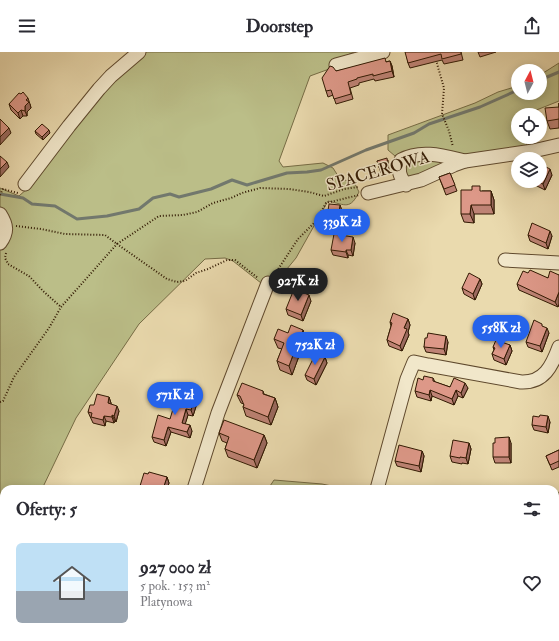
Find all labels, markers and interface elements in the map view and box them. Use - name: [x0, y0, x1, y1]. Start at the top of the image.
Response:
- icon: menu: [16, 15, 38, 37]
- text: Doorstep: [246, 15, 313, 38]
- icon: share: [521, 15, 543, 37]
- north arrow: [511, 64, 547, 100]
- map controls: [511, 64, 547, 188]
- button: locate: [511, 108, 547, 144]
- street label: SPACEROWA: [324, 146, 432, 196]
- button: layers: [511, 152, 547, 188]
- pin: 339K zł: [305, 209, 379, 243]
- text: 339K zł: [323, 214, 361, 230]
- pin: 927K zł: [261, 268, 335, 302]
- text: 927K zł: [278, 273, 318, 289]
- pin: 558K zł: [464, 315, 538, 349]
- text: 558K zł: [482, 320, 520, 336]
- pin: 752K zł: [278, 332, 352, 366]
- text: 752K zł: [295, 337, 335, 353]
- pin: 571K zł: [138, 382, 212, 416]
- text: 571K zł: [156, 387, 194, 403]
- icon: filters: [521, 498, 543, 520]
- text: Oferty: 5: [16, 499, 77, 520]
- text: 927 000 zł: [140, 557, 211, 578]
- icon: home: [48, 559, 96, 607]
- icon: heart: [521, 572, 543, 594]
- text: 5 pok. · 153 m²: [140, 578, 210, 594]
- text: Platynowa: [140, 594, 192, 610]

